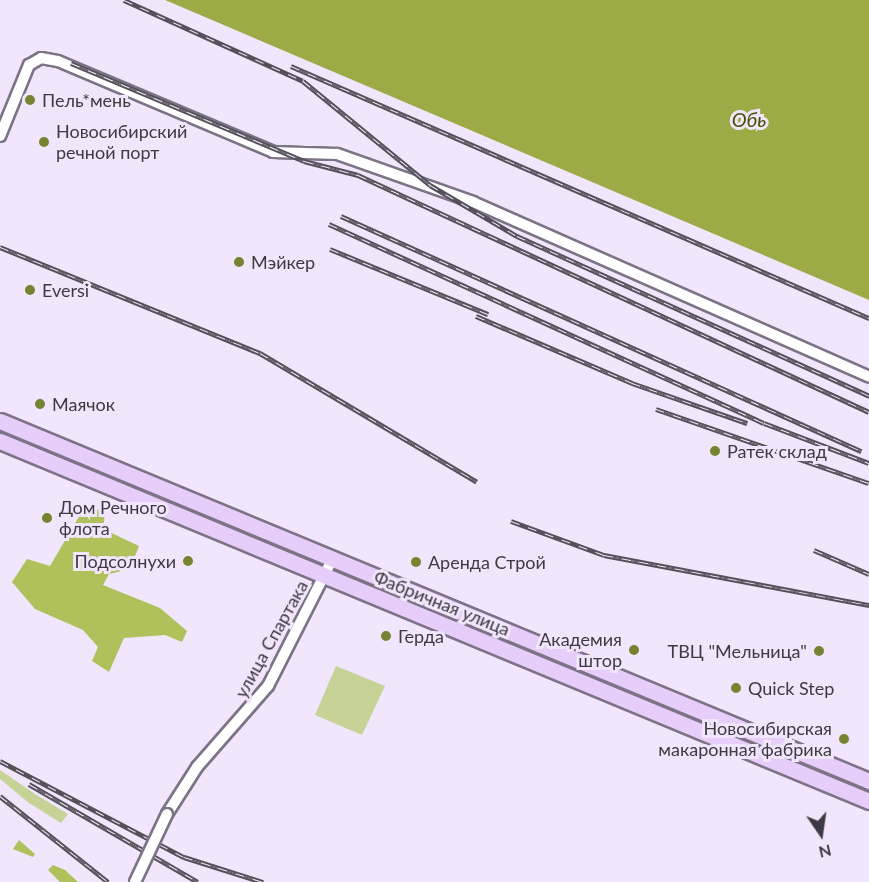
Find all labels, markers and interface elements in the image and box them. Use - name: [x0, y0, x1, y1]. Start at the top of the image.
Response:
- place label: Пель*мень: [42, 89, 131, 111]
- marker: Пель*мень: [23, 93, 37, 107]
- water label: Обь: [732, 107, 766, 131]
- place label: Новосибирский речной порт: [56, 121, 187, 164]
- marker: Новосибирский речной порт: [37, 135, 51, 149]
- place label: Мэйкер: [251, 251, 315, 273]
- marker: Мэйкер: [232, 255, 246, 269]
- place label: Eversi: [42, 279, 89, 301]
- marker: Eversi: [23, 283, 37, 297]
- place label: Маячок: [52, 393, 115, 415]
- marker: Маячок: [33, 397, 47, 411]
- place label: Ратек склад: [727, 440, 827, 462]
- marker: Ратек склад: [708, 444, 722, 458]
- place label: Дом Речного флота: [59, 497, 167, 540]
- marker: Дом Речного флота: [40, 511, 54, 525]
- place label: Подсолнухи: [75, 550, 176, 572]
- place label: Аренда Строй: [428, 551, 546, 573]
- marker: Подсолнухи: [181, 554, 195, 568]
- marker: Аренда Строй: [409, 555, 423, 569]
- street label: Фабричная улица: [371, 566, 513, 640]
- street label: улица Спартака: [230, 577, 312, 701]
- place label: Герда: [398, 625, 444, 647]
- marker: Герда: [379, 629, 393, 643]
- place label: Академия штор: [539, 629, 622, 672]
- place label: ТВЦ "Мельница": [668, 640, 807, 662]
- marker: Академия штор: [627, 643, 641, 657]
- marker: ТВЦ "Мельница": [812, 644, 826, 658]
- place label: Quick Step: [748, 677, 834, 699]
- marker: Quick Step: [729, 681, 743, 695]
- place label: Новосибирская макаронная фабрика: [658, 718, 832, 760]
- marker: Новосибирская макаронная фабрика: [837, 732, 851, 746]
- north arrow: [791, 804, 851, 864]
- text: N: [817, 841, 833, 863]

